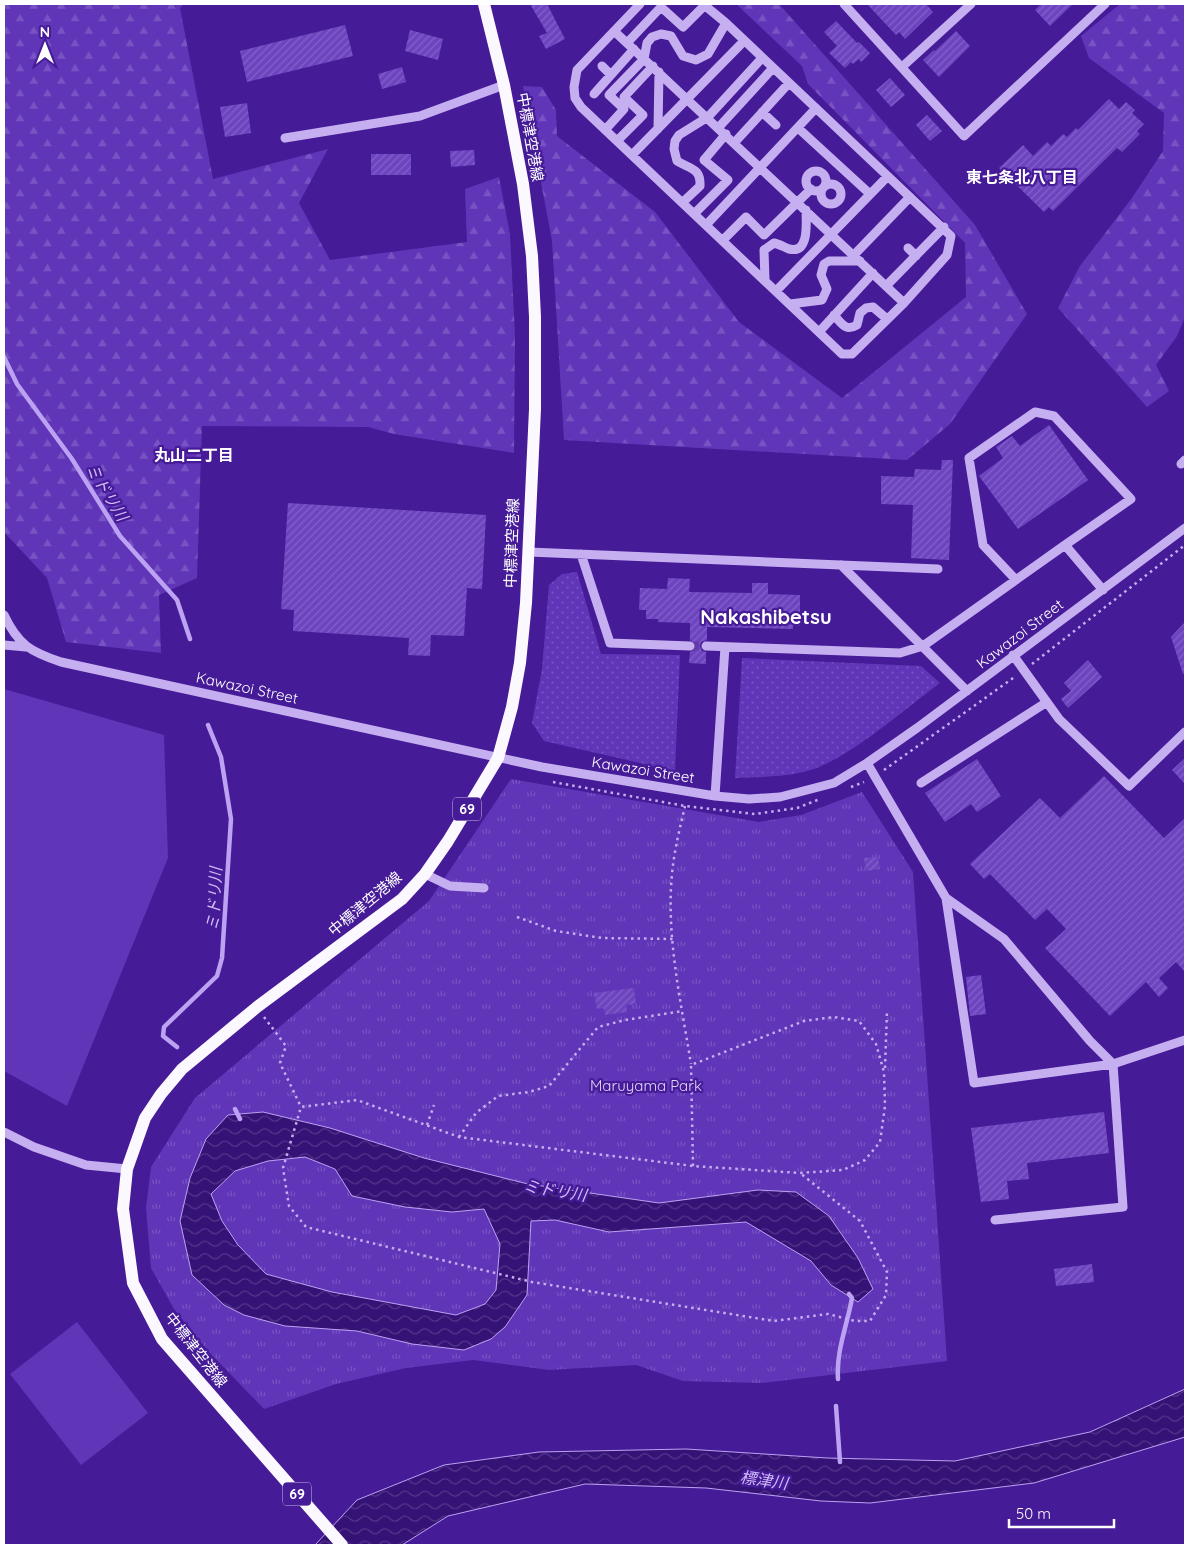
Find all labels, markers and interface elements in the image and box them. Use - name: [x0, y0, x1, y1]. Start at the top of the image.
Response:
- north arrow: [20, 20, 70, 70]
- text: N: [40, 23, 50, 41]
- street label: 中標津空港線: [513, 91, 548, 183]
- district label: 東七条北八丁目: [966, 167, 1078, 187]
- district label: 丸山二丁目: [154, 445, 234, 465]
- water label: ミドリ川: [82, 460, 133, 526]
- street label: 中標津空港線: [500, 498, 523, 588]
- street label: Kawazoi Street: [972, 595, 1067, 672]
- district label: Nakashibetsu: [700, 604, 832, 629]
- street label: Kawazoi Street: [194, 667, 300, 708]
- street label: Kawazoi Street: [590, 752, 696, 787]
- road number: 69: [453, 798, 481, 821]
- water label: ミドリ川: [202, 865, 226, 931]
- street label: 中標津空港線: [324, 867, 405, 940]
- park label: Maruyama Park: [590, 1076, 702, 1095]
- water label: ミドリ川: [522, 1175, 590, 1205]
- street label: 中標津空港線: [161, 1308, 232, 1391]
- water label: 標津川: [739, 1467, 791, 1494]
- road number: 69: [283, 1482, 311, 1506]
- scale bar: [1009, 1496, 1114, 1528]
- text: 50 m: [1016, 1504, 1051, 1523]

